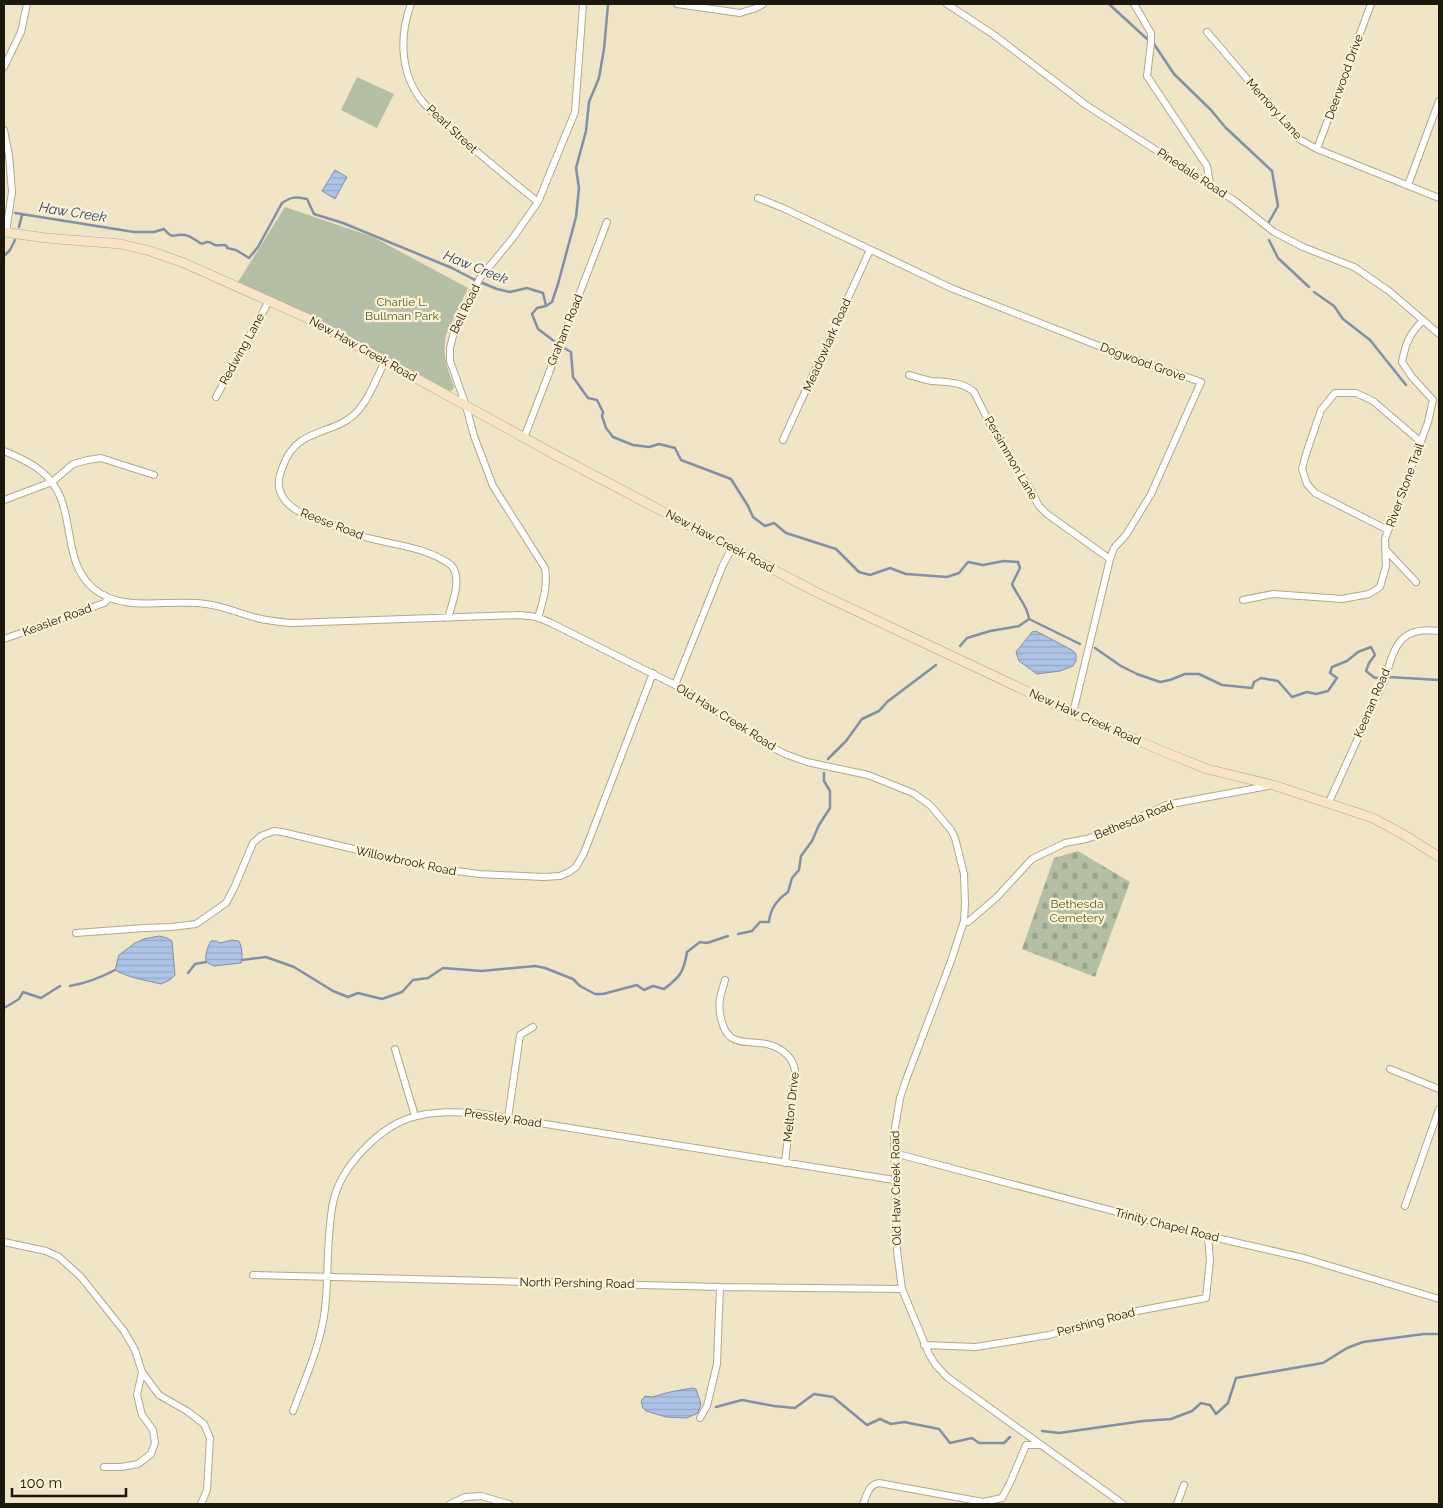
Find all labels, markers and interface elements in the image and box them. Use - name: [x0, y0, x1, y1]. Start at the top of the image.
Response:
- street label: Deerwood Drive: [1322, 32, 1366, 122]
- street label: Memory Lane: [1243, 76, 1305, 142]
- street label: Pearl Street: [424, 102, 480, 156]
- street label: Pinedale Road: [1155, 145, 1229, 201]
- water label: Haw Creek: [38, 199, 108, 225]
- water label: Haw Creek: [441, 247, 511, 287]
- street label: Bell Road: [447, 282, 483, 336]
- street label: Graham Road: [544, 292, 586, 368]
- park label: Charlie L. Bullman Park: [365, 295, 440, 323]
- street label: Meadowlark Road: [800, 296, 854, 394]
- street label: Redwing Lane: [217, 311, 267, 387]
- street label: New Haw Creek Road: [307, 314, 419, 384]
- street label: Dogwood Grove: [1098, 340, 1188, 384]
- street label: Persimmon Lane: [981, 414, 1041, 502]
- street label: River Stone Trail: [1383, 440, 1427, 529]
- street label: Reese Road: [298, 506, 366, 542]
- street label: New Haw Creek Road: [663, 506, 777, 576]
- street label: Keasler Road: [20, 601, 94, 639]
- street label: Keenan Road: [1351, 666, 1393, 740]
- street label: Old Haw Creek Road: [674, 681, 778, 753]
- street label: New Haw Creek Road: [1027, 686, 1143, 748]
- street label: Bethesda Road: [1092, 798, 1176, 842]
- street label: Willowbrook Road: [355, 844, 457, 878]
- park label: Bethesda Cemetery: [1050, 897, 1105, 925]
- street label: Melton Drive: [780, 1071, 802, 1143]
- street label: Pressley Road: [463, 1106, 543, 1130]
- street label: Old Haw Creek Road: [888, 1130, 904, 1246]
- street label: Trinity Chapel Road: [1113, 1205, 1221, 1245]
- street label: North Pershing Road: [519, 1275, 635, 1291]
- street label: Pershing Road: [1055, 1305, 1137, 1339]
- scale bar: [12, 1466, 126, 1498]
- text: 100 m: [20, 1474, 62, 1492]

